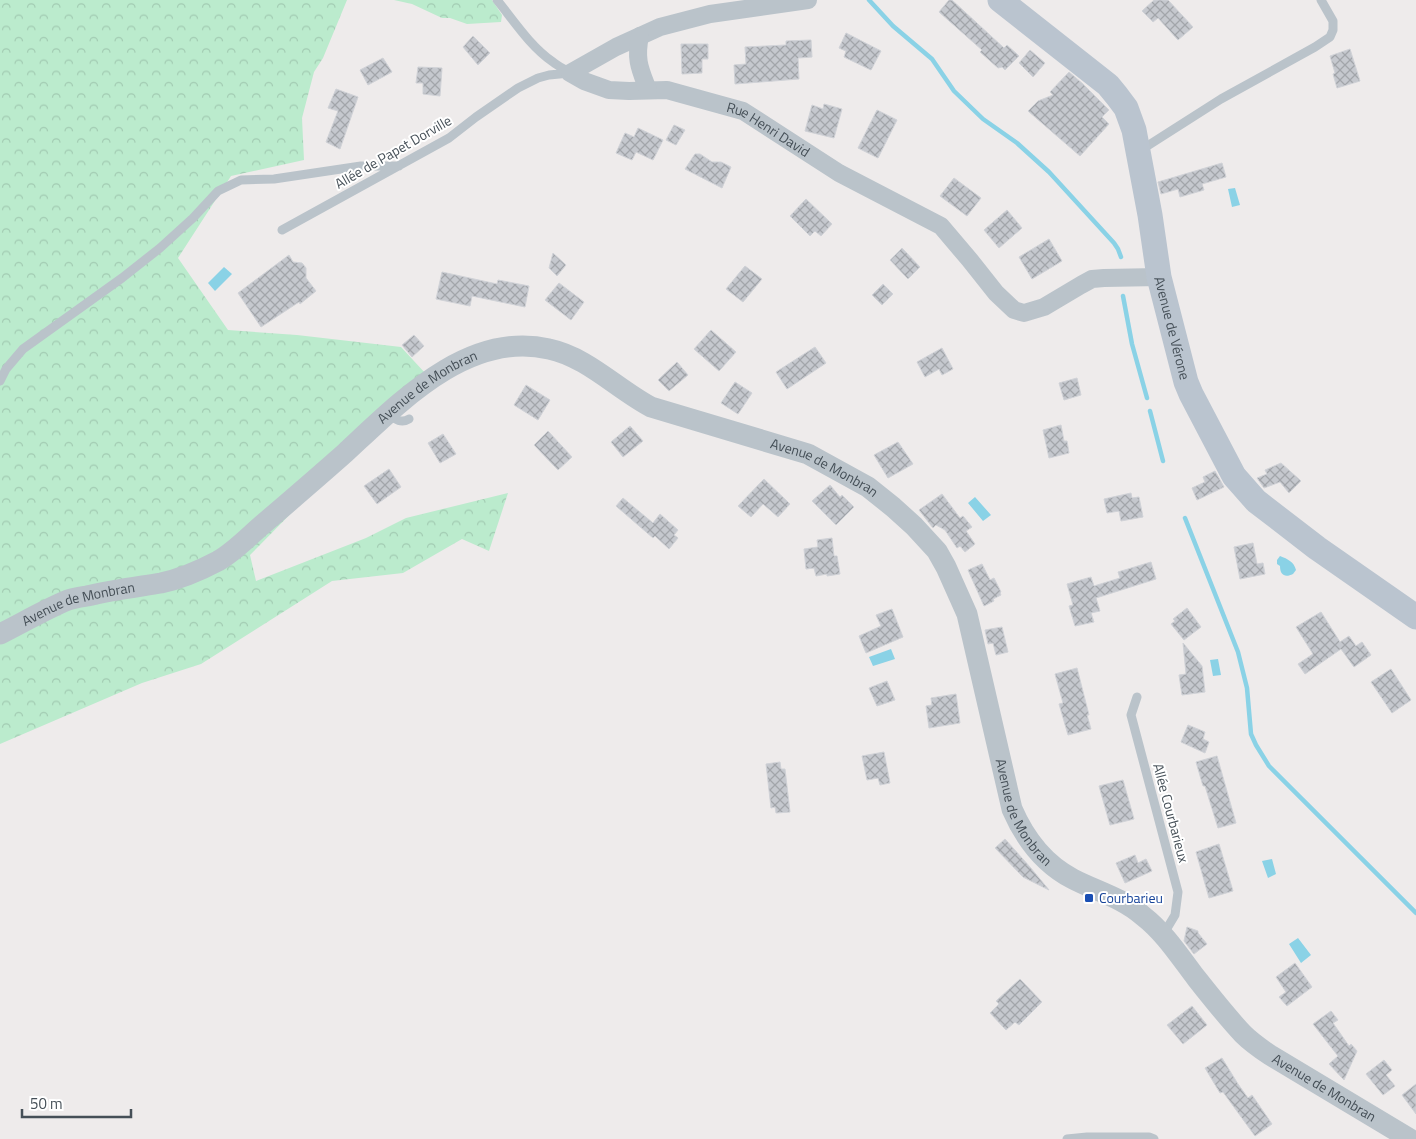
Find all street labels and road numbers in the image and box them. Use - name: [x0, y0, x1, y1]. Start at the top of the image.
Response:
- street label: Rue Henri David: [724, 96, 814, 162]
- street label: Allée de Papet Dorville: [330, 110, 455, 194]
- street label: Avenue de Vérone: [1149, 274, 1196, 382]
- street label: Avenue de Monbran: [372, 344, 480, 428]
- street label: Avenue de Monbran: [768, 432, 883, 502]
- street label: Avenue de Monbran: [18, 576, 136, 631]
- street label: Avenue de Monbran: [991, 756, 1057, 871]
- street label: Allée Courbarieux: [1148, 761, 1195, 866]
- street label: Avenue de Monbran: [1269, 1048, 1380, 1126]

